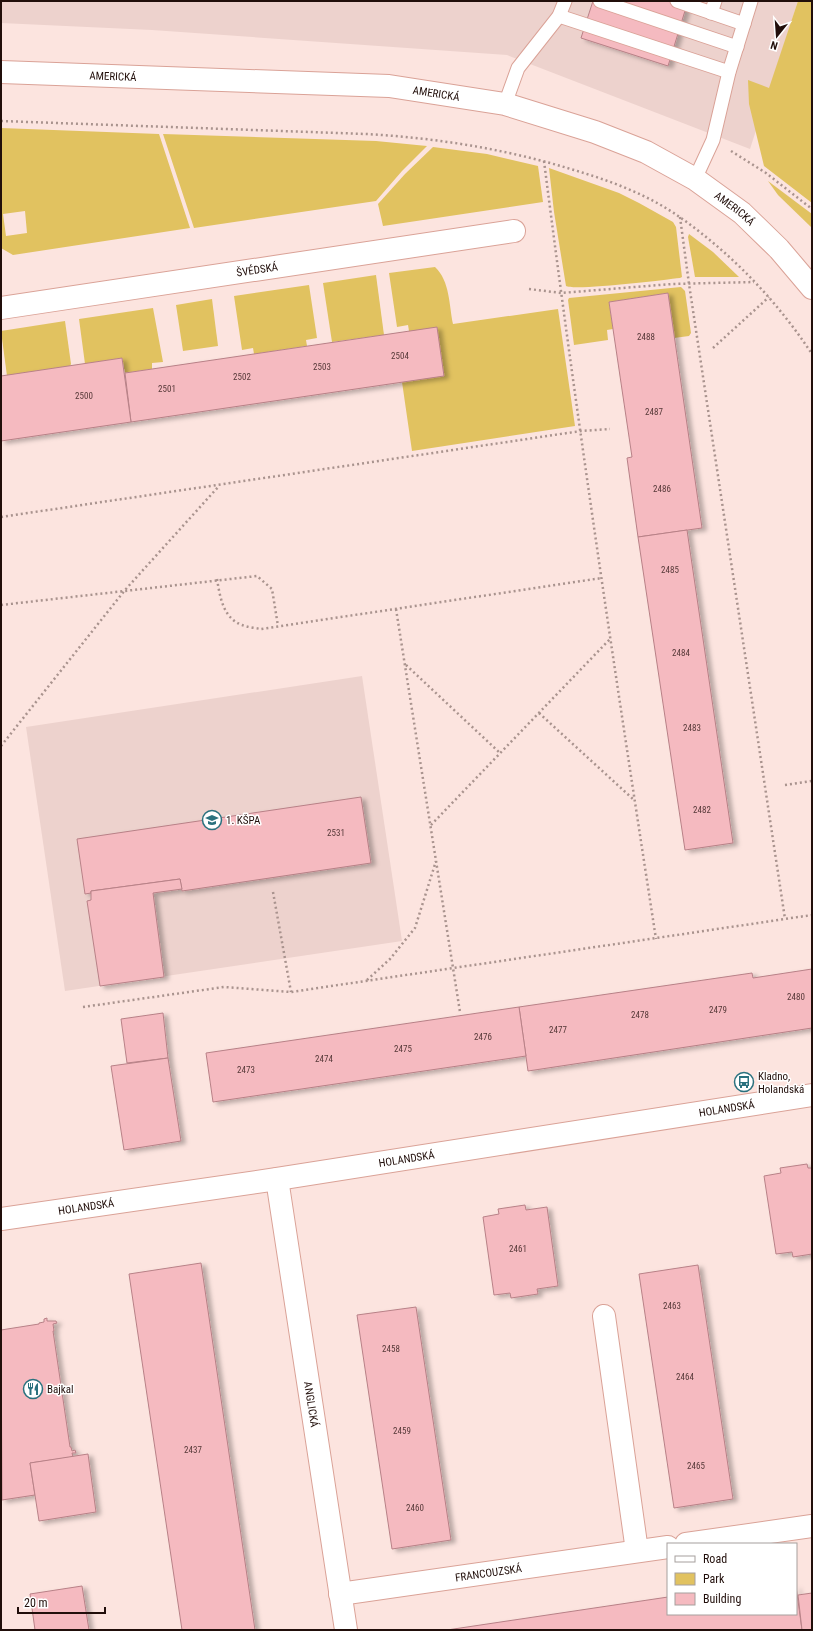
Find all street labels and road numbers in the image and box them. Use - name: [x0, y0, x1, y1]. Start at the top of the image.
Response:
- street label: AMERICKÁ: [89, 69, 137, 83]
- street label: AMERICKÁ: [412, 83, 461, 103]
- street label: AMERICKÁ: [712, 189, 758, 229]
- street label: ŠVÉDSKÁ: [236, 260, 279, 279]
- street label: HOLANDSKÁ: [698, 1098, 756, 1119]
- street label: HOLANDSKÁ: [378, 1148, 436, 1169]
- street label: HOLANDSKÁ: [57, 1196, 116, 1217]
- street label: ANGLICKÁ: [302, 1381, 322, 1429]
- street label: FRANCOUZSKÁ: [454, 1561, 523, 1584]

